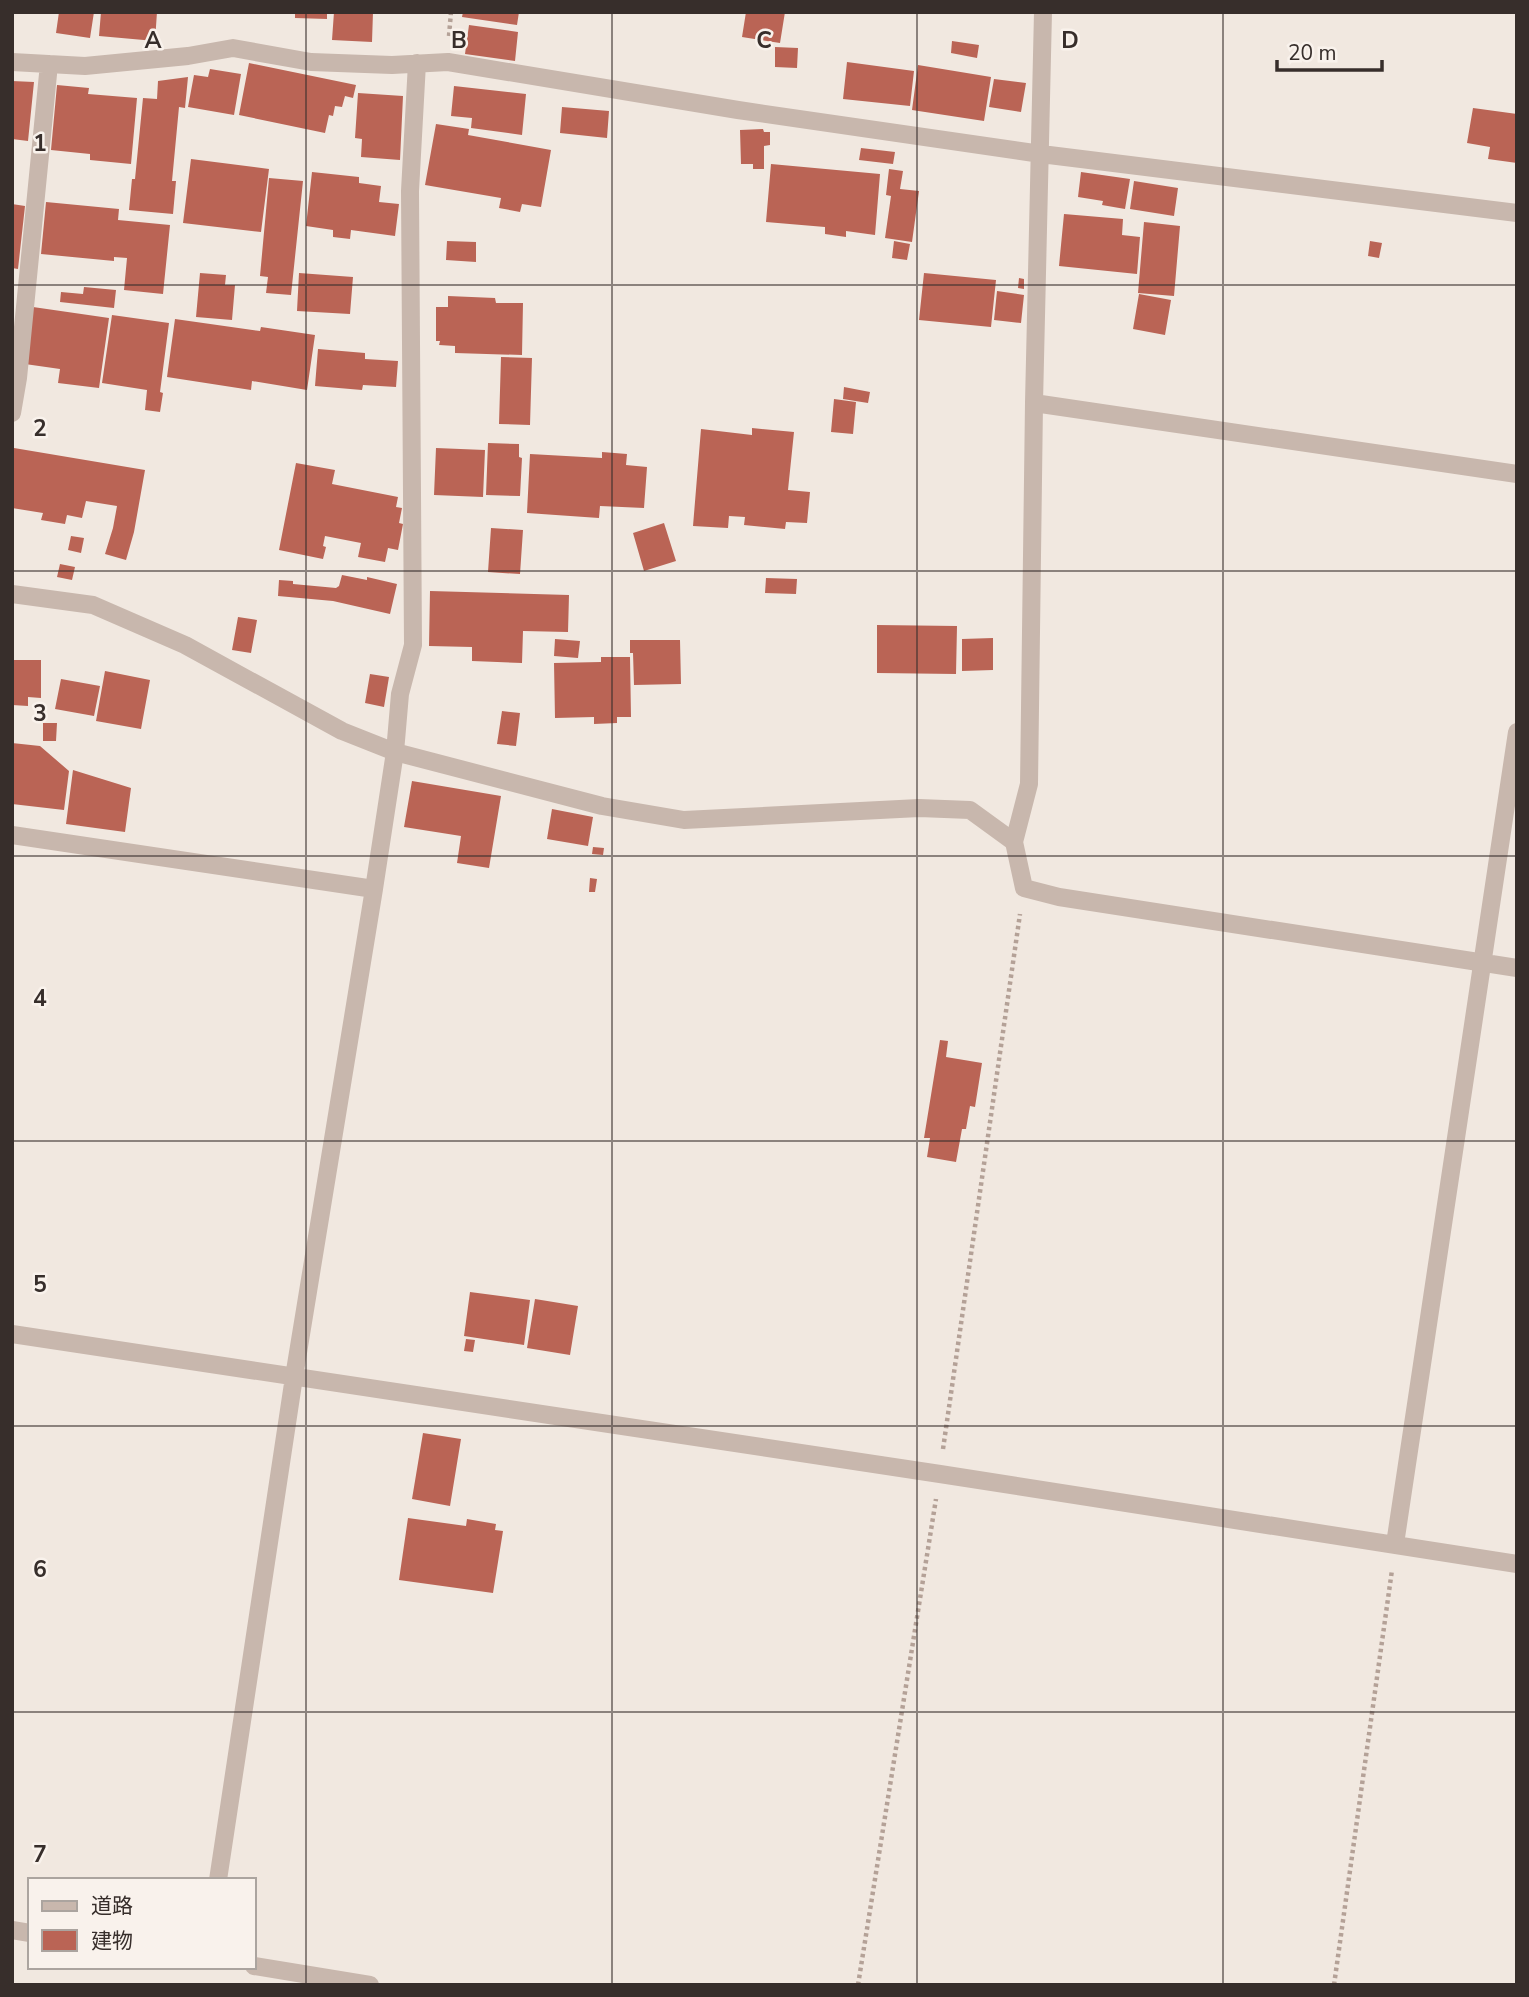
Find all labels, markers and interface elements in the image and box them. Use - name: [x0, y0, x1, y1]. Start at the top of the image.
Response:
- text: A: [144, 25, 162, 56]
- text: B: [451, 25, 467, 56]
- text: C: [756, 25, 772, 56]
- text: D: [1061, 25, 1079, 56]
- scale bar: [1277, 28, 1382, 72]
- text: 20 m: [1288, 39, 1337, 67]
- text: 1: [33, 128, 47, 159]
- text: 2: [33, 413, 47, 444]
- text: 3: [33, 698, 47, 729]
- text: 4: [33, 983, 47, 1014]
- text: 5: [33, 1269, 47, 1300]
- text: 6: [33, 1554, 47, 1585]
- text: 7: [33, 1839, 47, 1870]
- legend: [28, 1878, 256, 1969]
- text: 道路: [91, 1892, 133, 1920]
- text: 建物: [91, 1927, 133, 1955]

